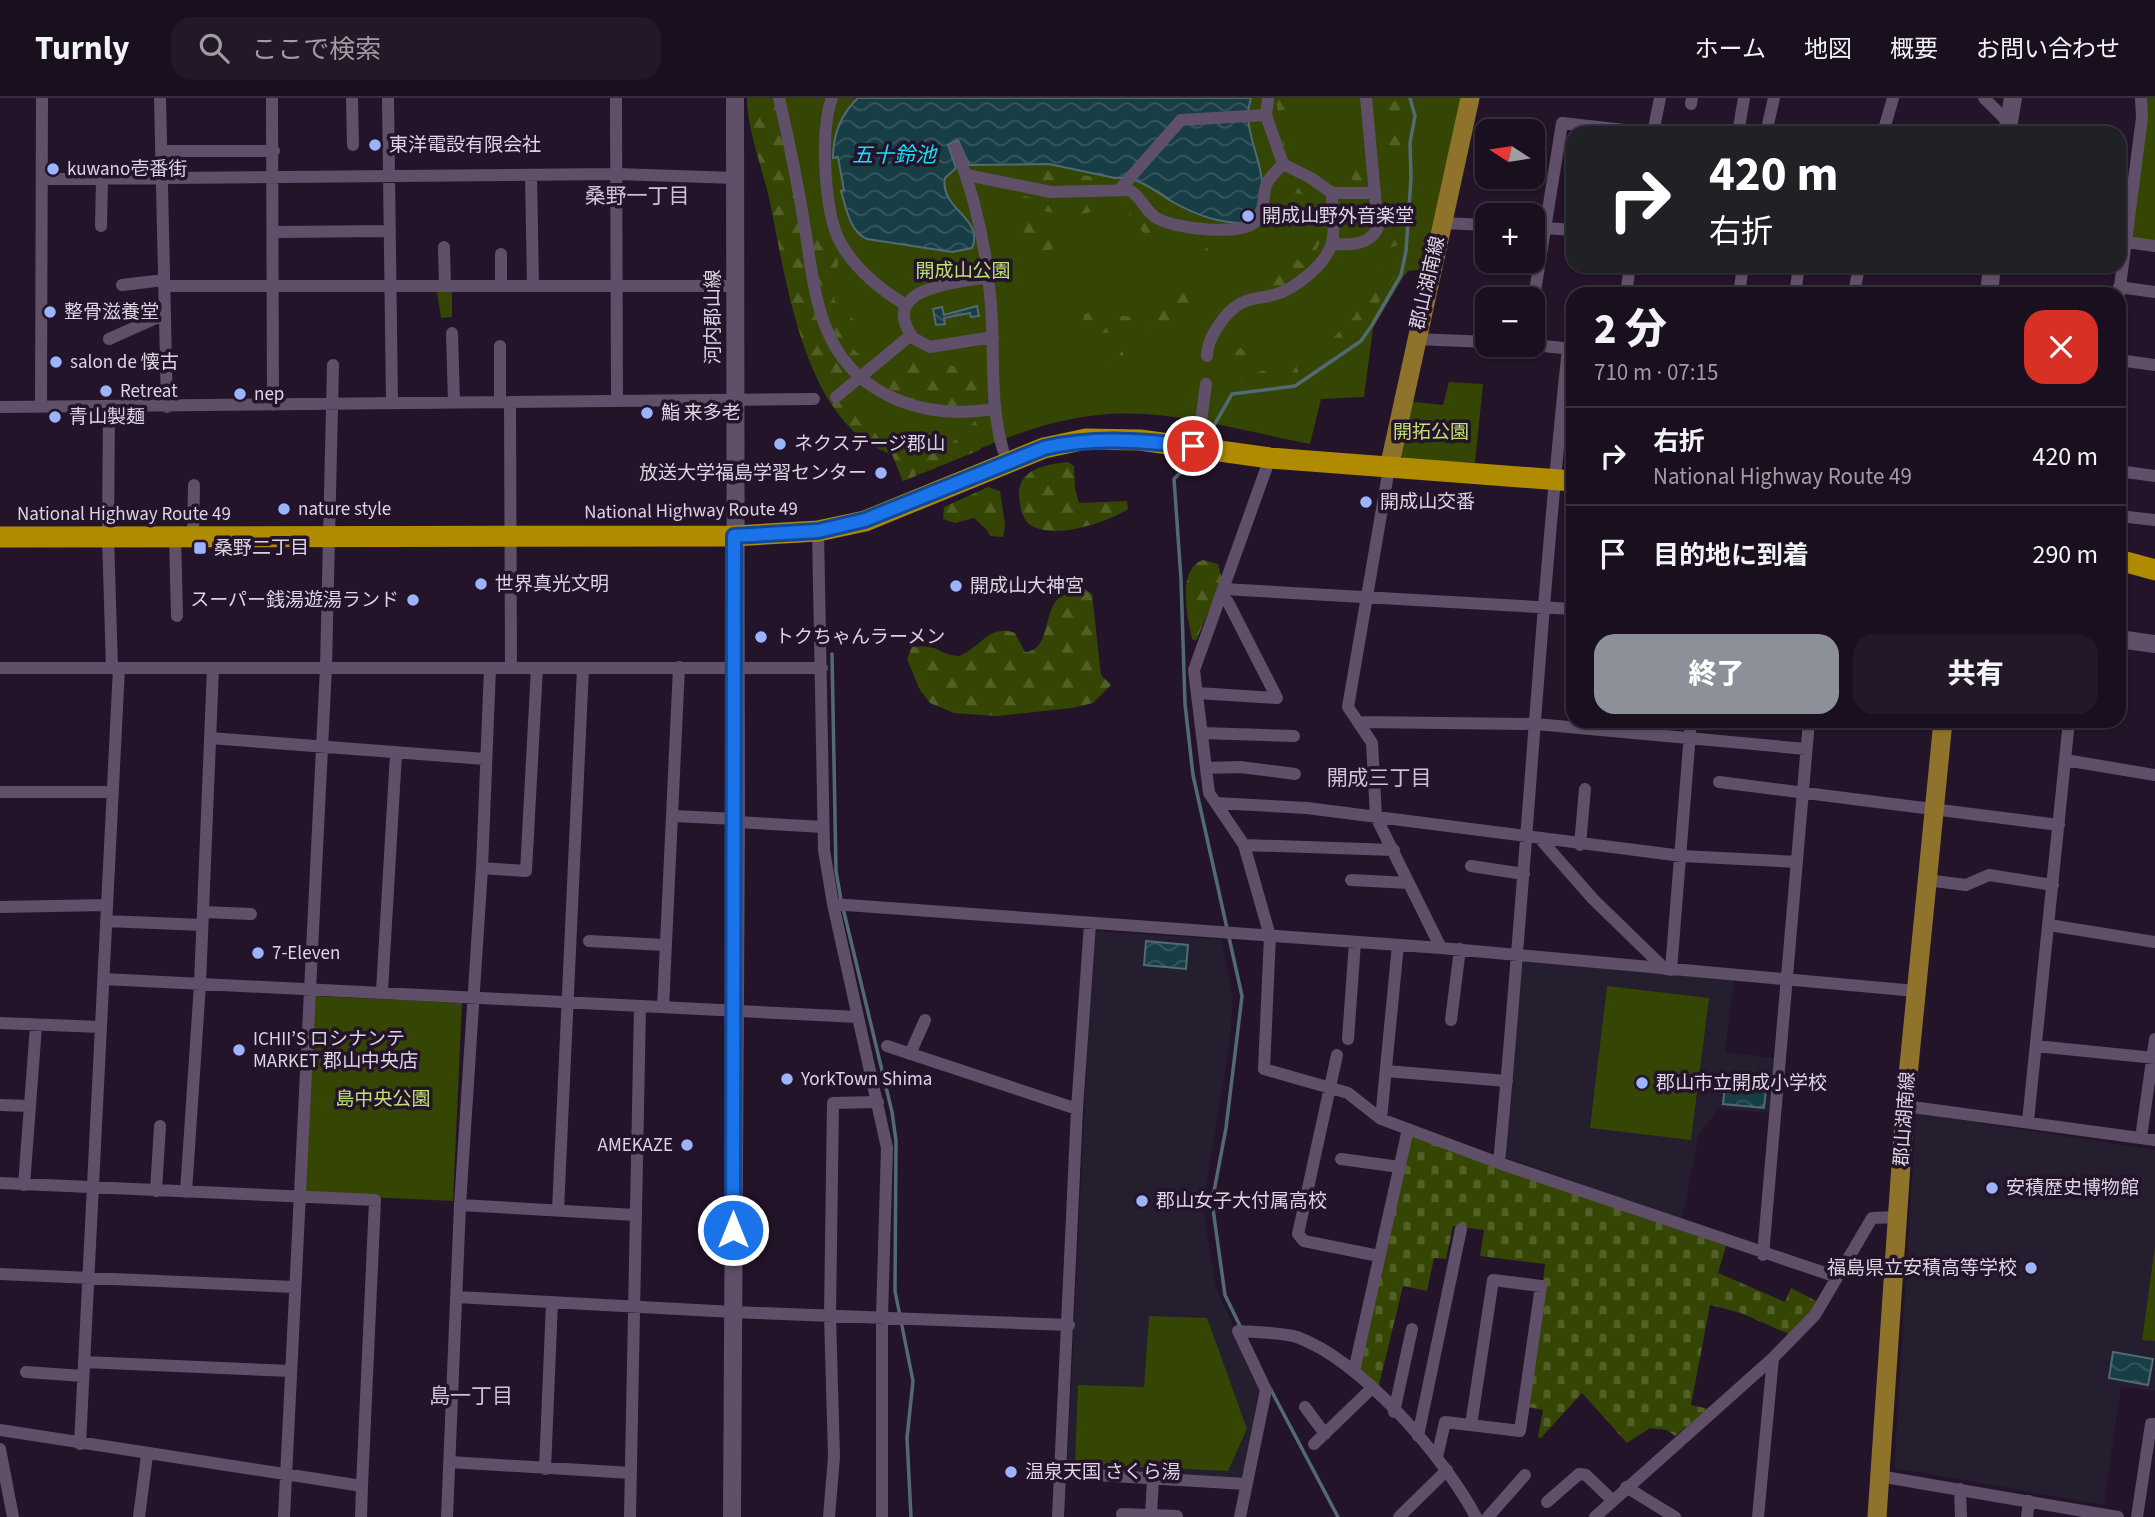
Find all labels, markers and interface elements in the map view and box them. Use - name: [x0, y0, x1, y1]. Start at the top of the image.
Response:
- search box: [171, 17, 661, 80]
- text: Turnly: [35, 25, 129, 72]
- icon: search: [195, 29, 233, 67]
- text: ここで検索: [251, 31, 381, 68]
- text: ホーム: [1695, 32, 1766, 67]
- text: 地図: [1804, 32, 1852, 67]
- text: 概要: [1890, 32, 1938, 67]
- text: お問い合わせ: [1976, 32, 2120, 67]
- north arrow: [1475, 119, 1545, 189]
- map controls: [1475, 119, 1545, 357]
- place label: 東洋電設有限会社: [389, 132, 541, 159]
- marker: 東洋電設有限会社: [367, 137, 383, 153]
- water label: 五十鈴池: [852, 140, 938, 170]
- text: 420 m: [1709, 140, 1838, 210]
- icon: right: [1594, 154, 1685, 245]
- place label: kuwano壱番街: [67, 156, 187, 183]
- marker: kuwano壱番街: [45, 161, 61, 177]
- district label: 桑野一丁目: [585, 181, 690, 211]
- place label: 開成山野外音楽堂: [1262, 203, 1414, 230]
- button: +: [1475, 203, 1545, 273]
- marker: 開成山野外音楽堂: [1240, 208, 1256, 224]
- text: 右折: [1709, 209, 1773, 255]
- street label: 郡山湖南線: [1404, 234, 1452, 332]
- park label: 開成山公園: [915, 258, 1011, 285]
- street label: 河内郡山線: [700, 269, 727, 365]
- button: −: [1475, 287, 1545, 357]
- place label: 整骨滋養堂: [64, 299, 159, 326]
- text: 2 分: [1594, 300, 1667, 360]
- marker: 整骨滋養堂: [42, 304, 58, 320]
- button: close: [2024, 310, 2098, 384]
- place label: salon de 懐古: [70, 349, 179, 376]
- marker: salon de 懐古: [48, 354, 64, 370]
- text: 710 m · 07:15: [1594, 356, 1718, 389]
- place label: Retreat: [120, 378, 178, 405]
- place label: nep: [254, 381, 284, 408]
- marker: Retreat: [98, 383, 114, 399]
- marker: nep: [232, 386, 248, 402]
- place label: 鮨 来多老: [661, 400, 741, 427]
- place label: 青山製麺: [69, 404, 145, 431]
- marker: 鮨 来多老: [639, 405, 655, 421]
- marker: 青山製麺: [47, 409, 63, 425]
- pin: [1163, 416, 1223, 476]
- park label: 開拓公園: [1393, 419, 1469, 446]
- text: 右折: [1653, 423, 1705, 460]
- icon: arrive: [1174, 427, 1212, 465]
- place label: ネクステージ郡山: [794, 431, 945, 458]
- marker: ネクステージ郡山: [772, 436, 788, 452]
- icon: right: [1594, 437, 1632, 475]
- text: 420 m: [2032, 438, 2098, 475]
- place label: 放送大学福島学習センター: [639, 460, 867, 487]
- text: National Highway Route 49: [1653, 460, 1912, 493]
- marker: 放送大学福島学習センター: [873, 465, 889, 481]
- place label: 開成山交番: [1380, 489, 1475, 516]
- marker: 開成山交番: [1358, 494, 1374, 510]
- place label: nature style: [298, 496, 391, 523]
- street label: National Highway Route 49: [584, 496, 798, 526]
- street label: National Highway Route 49: [17, 501, 231, 528]
- marker: nature style: [276, 501, 292, 517]
- place label: 桑野二丁目: [214, 535, 309, 562]
- icon: arrive: [1594, 535, 1632, 573]
- text: 290 m: [2032, 536, 2098, 573]
- text: 目的地に到着: [1653, 537, 1809, 574]
- marker: 桑野二丁目: [192, 540, 208, 556]
- place label: 世界真光文明: [495, 571, 609, 598]
- place label: 開成山大神宮: [970, 573, 1084, 600]
- marker: 世界真光文明: [473, 576, 489, 592]
- marker: 開成山大神宮: [948, 578, 964, 594]
- place label: スーパー銭湯遊湯ランド: [190, 587, 399, 614]
- marker: スーパー銭湯遊湯ランド: [405, 592, 421, 608]
- place label: トクちゃんラーメン: [775, 624, 945, 651]
- marker: トクちゃんラーメン: [753, 629, 769, 645]
- button: 終了: [1594, 634, 1839, 714]
- button: 共有: [1853, 634, 2098, 714]
- district label: 開成三丁目: [1327, 763, 1432, 793]
- place label: 7-Eleven: [272, 940, 340, 967]
- marker: 7-Eleven: [250, 945, 266, 961]
- place label: ICHII’S ロシナンテ MARKET 郡山中央店: [253, 1026, 418, 1075]
- marker: ICHII’S ロシナンテ MARKET 郡山中央店: [231, 1042, 247, 1058]
- place label: YorkTown Shima: [800, 1066, 932, 1093]
- place label: 郡山市立開成小学校: [1656, 1070, 1827, 1097]
- marker: YorkTown Shima: [779, 1071, 795, 1087]
- street label: 郡山湖南線: [1888, 1071, 1922, 1167]
- marker: 郡山市立開成小学校: [1634, 1075, 1650, 1091]
- park label: 島中央公園: [335, 1086, 431, 1113]
- place label: AMEKAZE: [598, 1132, 673, 1159]
- marker: AMEKAZE: [679, 1137, 695, 1153]
- place label: 安積歴史博物館: [2006, 1175, 2139, 1202]
- marker: 安積歴史博物館: [1984, 1180, 2000, 1196]
- place label: 郡山女子大付属高校: [1156, 1188, 1327, 1215]
- position arrow: [696, 1193, 770, 1267]
- marker: 郡山女子大付属高校: [1134, 1193, 1150, 1209]
- place label: 福島県立安積高等学校: [1827, 1255, 2017, 1282]
- marker: 福島県立安積高等学校: [2023, 1260, 2039, 1276]
- district label: 島一丁目: [429, 1381, 513, 1411]
- place label: 温泉天国 さくら湯: [1025, 1459, 1181, 1486]
- marker: 温泉天国 さくら湯: [1003, 1464, 1019, 1480]

